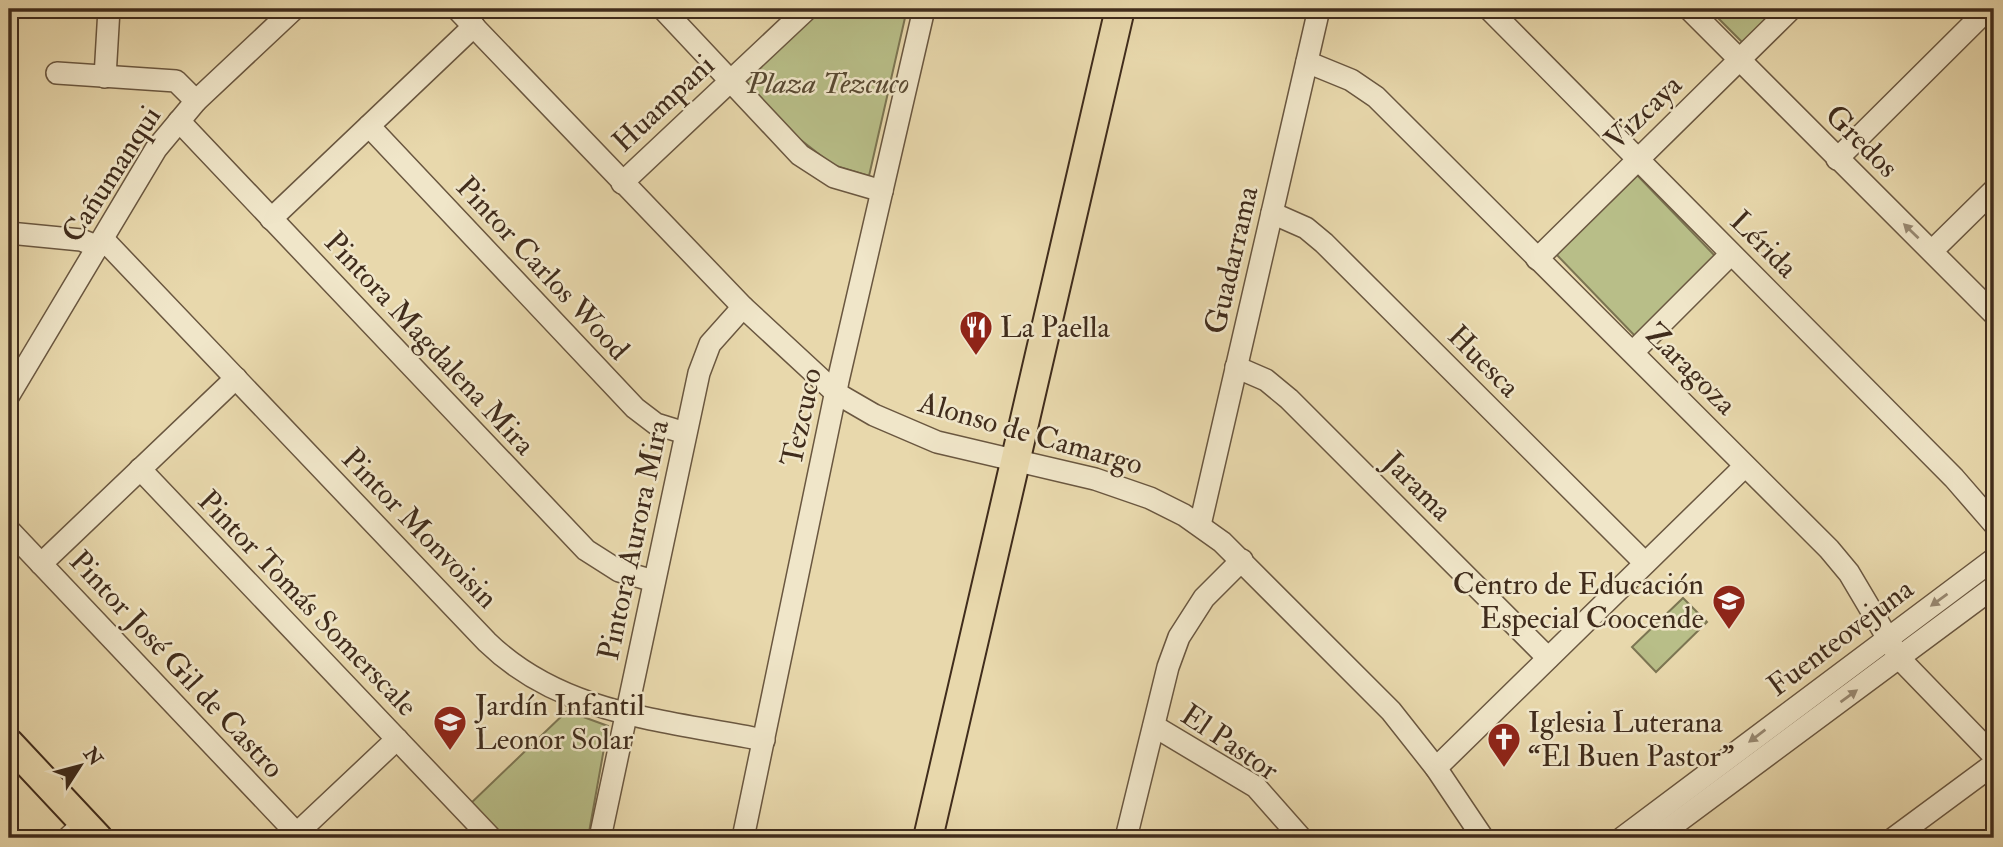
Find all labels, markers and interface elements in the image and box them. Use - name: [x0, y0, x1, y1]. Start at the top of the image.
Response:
- street label: Huampani: [605, 47, 722, 160]
- park label: Plaza Tezcuco: [746, 65, 909, 102]
- street label: Vizcaya: [1597, 66, 1690, 158]
- street label: Gredos: [1817, 97, 1906, 186]
- street label: Cañumanqui: [54, 99, 169, 249]
- street label: Pintor Carlos Wood: [448, 169, 637, 368]
- street label: Guadarrama: [1197, 182, 1267, 338]
- street label: Lérida: [1722, 203, 1806, 286]
- one-way arrow: [1903, 223, 1919, 239]
- street label: Pintora Magdalena Mira: [316, 224, 543, 463]
- restaurant icon: La Paella: [957, 308, 995, 357]
- place label: La Paella: [1000, 309, 1110, 346]
- street label: Zaragoza: [1637, 316, 1745, 423]
- street label: Huesca: [1440, 317, 1528, 406]
- street label: Tezcuco: [773, 365, 830, 470]
- street label: Alonso de Camargo: [914, 384, 1147, 483]
- street label: Pintora Aurora Mira: [590, 416, 677, 664]
- street label: Pintor Monvoisin: [334, 440, 506, 616]
- street label: Jarama: [1375, 443, 1461, 529]
- street label: Pintor Tomás Somerscale: [190, 483, 425, 724]
- street label: Pintor José Gil de Castro: [62, 543, 292, 786]
- place label: Centro de Educación Especial Coocende: [1453, 566, 1704, 637]
- street label: Fuenteovejuna: [1760, 570, 1921, 704]
- school or university icon: Centro de Educación Especial Coocende: [1710, 582, 1748, 631]
- one-way arrow: [1930, 593, 1948, 607]
- place label: Jardín Infantil Leonor Solar: [474, 687, 645, 758]
- one-way arrow: [1840, 689, 1858, 703]
- street label: El Pastor: [1174, 696, 1286, 789]
- school or university icon: Jardín Infantil Leonor Solar: [431, 703, 469, 752]
- place label: Iglesia Luterana “El Buen Pastor”: [1528, 704, 1734, 775]
- church icon: Iglesia Luterana “El Buen Pastor”: [1485, 720, 1523, 769]
- one-way arrow: [1748, 729, 1766, 743]
- north arrow: [46, 732, 116, 802]
- text: N: [78, 742, 108, 771]

